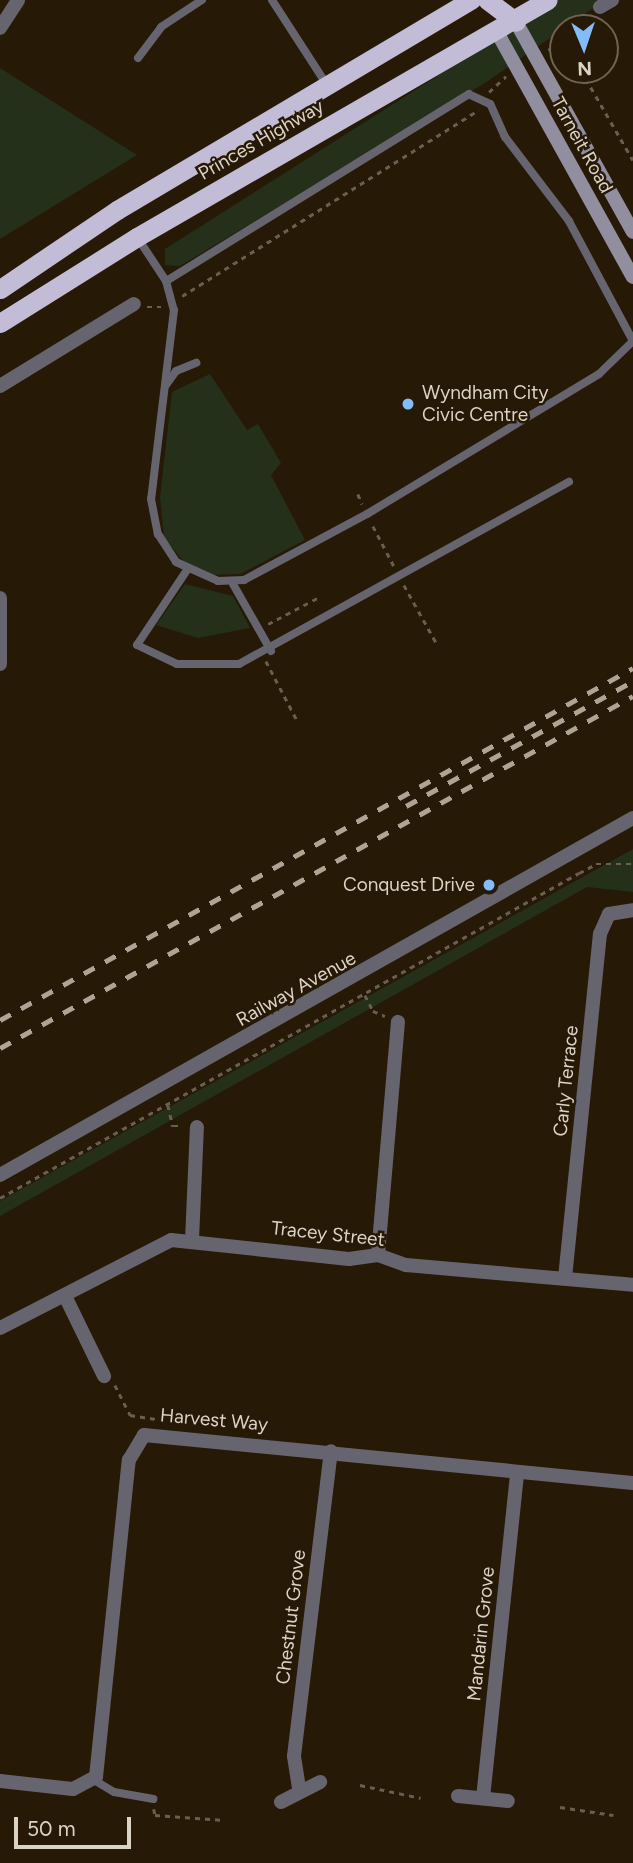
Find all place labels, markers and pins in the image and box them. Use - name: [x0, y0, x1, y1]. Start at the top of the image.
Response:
- place label: Wyndham City Civic Centre: [422, 382, 548, 426]
- marker: Wyndham City Civic Centre: [400, 396, 416, 412]
- place label: Conquest Drive: [343, 874, 475, 896]
- marker: Conquest Drive: [481, 877, 497, 893]

